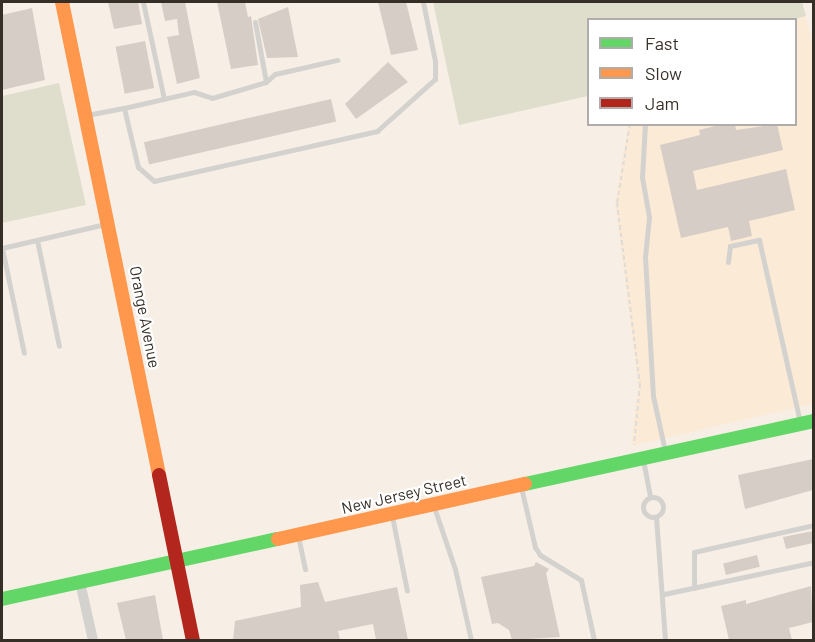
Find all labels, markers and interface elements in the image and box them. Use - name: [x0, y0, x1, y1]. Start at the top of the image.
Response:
- legend: [587, 18, 797, 126]
- text: Fast: [645, 32, 679, 54]
- text: Slow: [645, 62, 682, 84]
- text: Jam: [645, 92, 679, 114]
- street label: Orange Avenue: [126, 264, 164, 370]
- street label: New Jersey Street: [340, 470, 468, 518]

